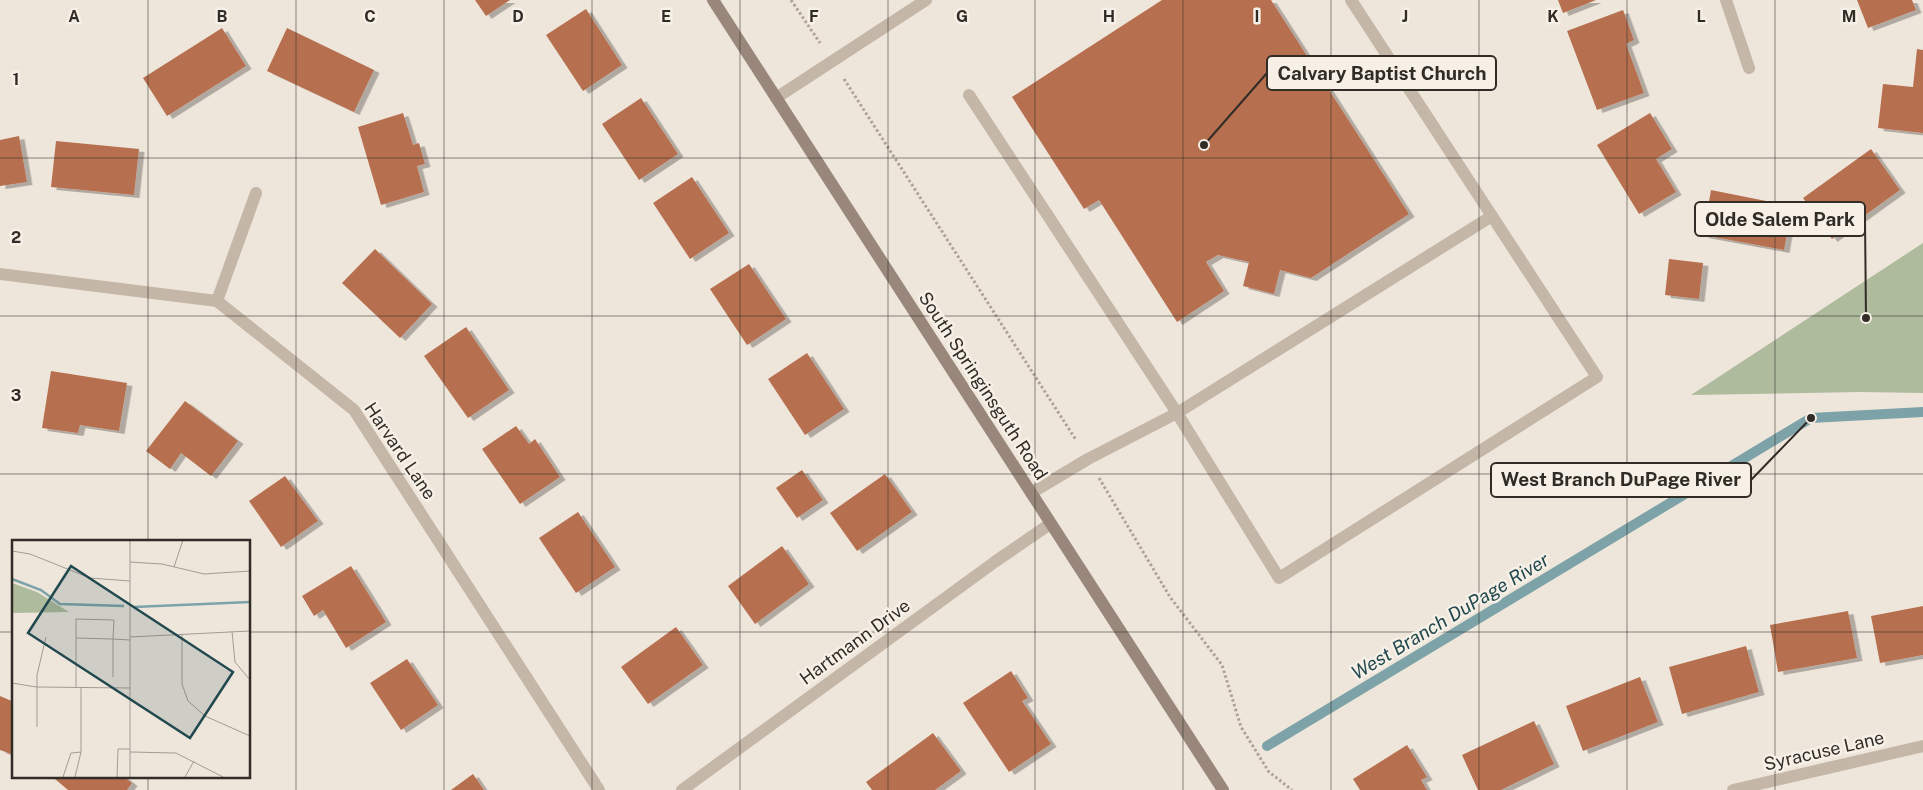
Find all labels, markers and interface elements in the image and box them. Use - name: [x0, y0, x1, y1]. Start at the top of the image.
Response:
- text: A: [68, 7, 80, 26]
- text: B: [217, 7, 228, 26]
- text: C: [364, 7, 376, 26]
- text: D: [512, 7, 524, 26]
- text: E: [661, 7, 671, 26]
- text: F: [809, 7, 819, 26]
- text: G: [956, 7, 968, 26]
- text: H: [1103, 7, 1115, 26]
- text: I: [1255, 7, 1259, 26]
- text: J: [1402, 7, 1408, 26]
- text: K: [1547, 7, 1559, 26]
- text: L: [1696, 7, 1706, 26]
- text: M: [1842, 7, 1856, 26]
- callout: Calvary Baptist Church: [1267, 56, 1496, 90]
- text: Calvary Baptist Church: [1278, 62, 1486, 84]
- text: 1: [13, 70, 19, 89]
- callout: Olde Salem Park: [1695, 202, 1865, 236]
- text: Olde Salem Park: [1705, 208, 1855, 230]
- text: 2: [11, 228, 21, 247]
- street label: South Springinsguth Road: [915, 288, 1052, 484]
- text: 3: [11, 386, 21, 405]
- street label: Harvard Lane: [360, 398, 441, 503]
- callout: West Branch DuPage River: [1491, 463, 1751, 497]
- text: West Branch DuPage River: [1501, 468, 1741, 490]
- inset map: [12, 540, 250, 778]
- water label: West Branch DuPage River: [1347, 548, 1553, 684]
- street label: Hartmann Drive: [795, 595, 914, 689]
- street label: Syracuse Lane: [1762, 726, 1886, 775]

